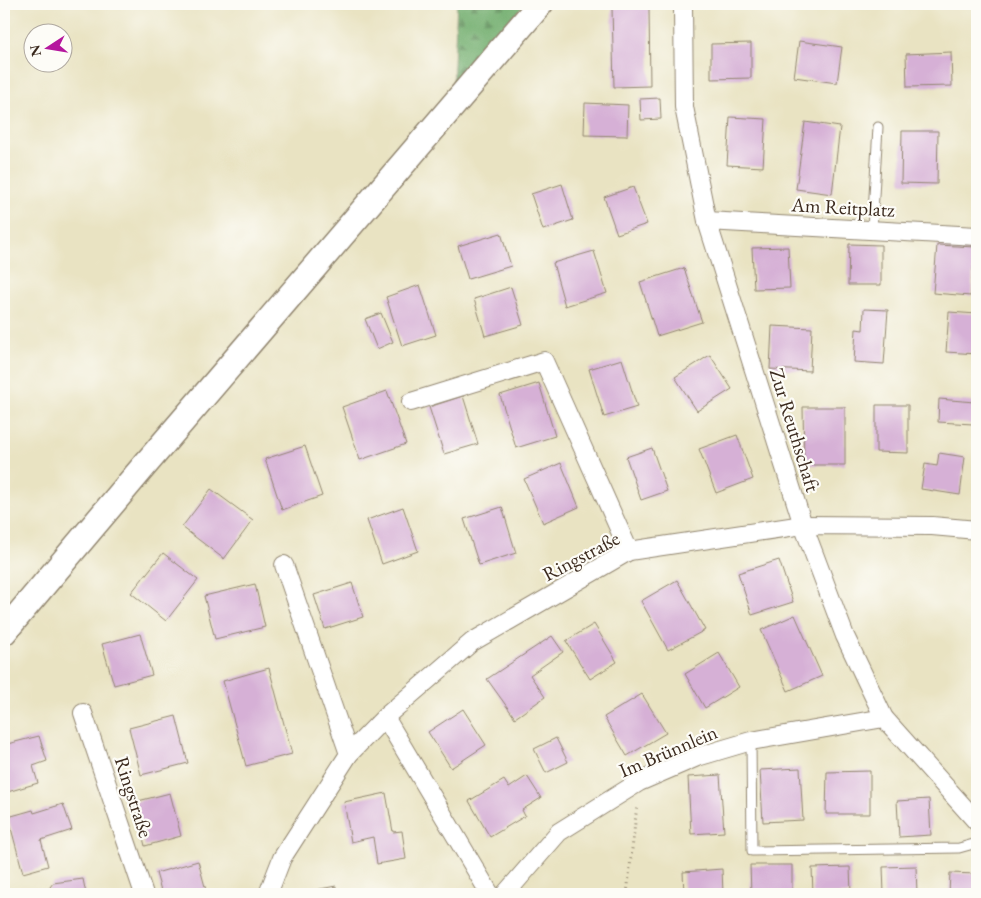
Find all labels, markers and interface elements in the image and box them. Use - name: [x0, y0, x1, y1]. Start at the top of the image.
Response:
- north arrow: [22, 22, 72, 72]
- text: N: [25, 43, 45, 58]
- street label: Am Reitplatz: [790, 191, 896, 223]
- street label: Zur Reuthschaft: [764, 365, 826, 496]
- street label: Ringstraße: [538, 525, 624, 587]
- street label: Im Brünnlein: [615, 718, 722, 783]
- street label: Ringstraße: [109, 753, 159, 841]

